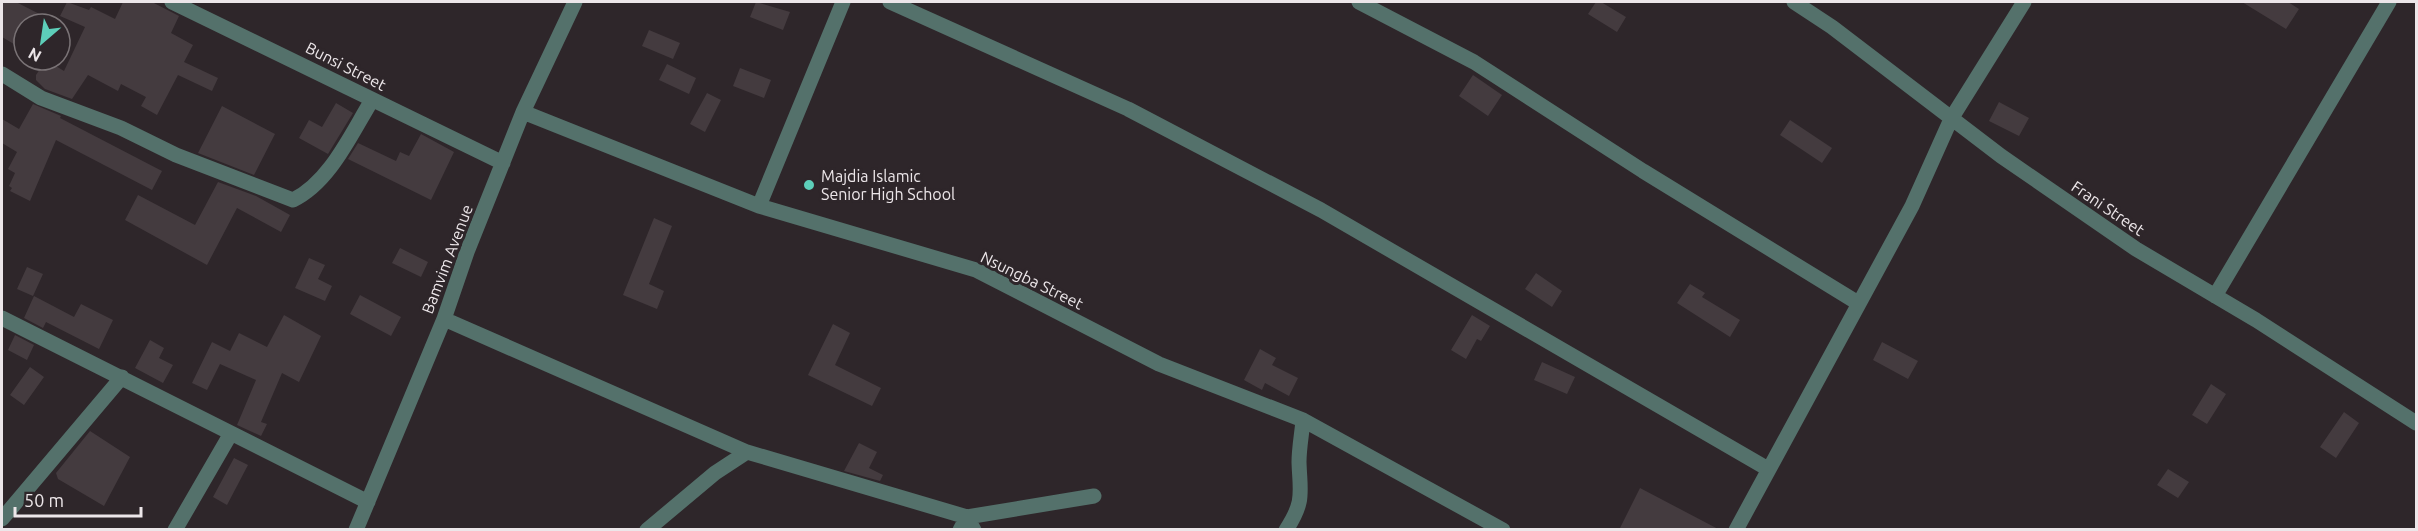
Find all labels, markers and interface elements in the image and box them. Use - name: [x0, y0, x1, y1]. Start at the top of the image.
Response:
- north arrow: [12, 12, 72, 72]
- street label: Bunsi Street: [303, 38, 390, 94]
- text: N: [25, 44, 44, 66]
- place label: Majdia Islamic Senior High School: [821, 167, 955, 203]
- street label: Frani Street: [2068, 177, 2148, 239]
- marker: Majdia Islamic Senior High School: [802, 178, 816, 192]
- street label: Bamvim Avenue: [418, 202, 476, 316]
- street label: Nsungba Street: [978, 247, 1087, 313]
- scale bar: [15, 480, 141, 518]
- text: 50 m: [24, 490, 64, 510]

